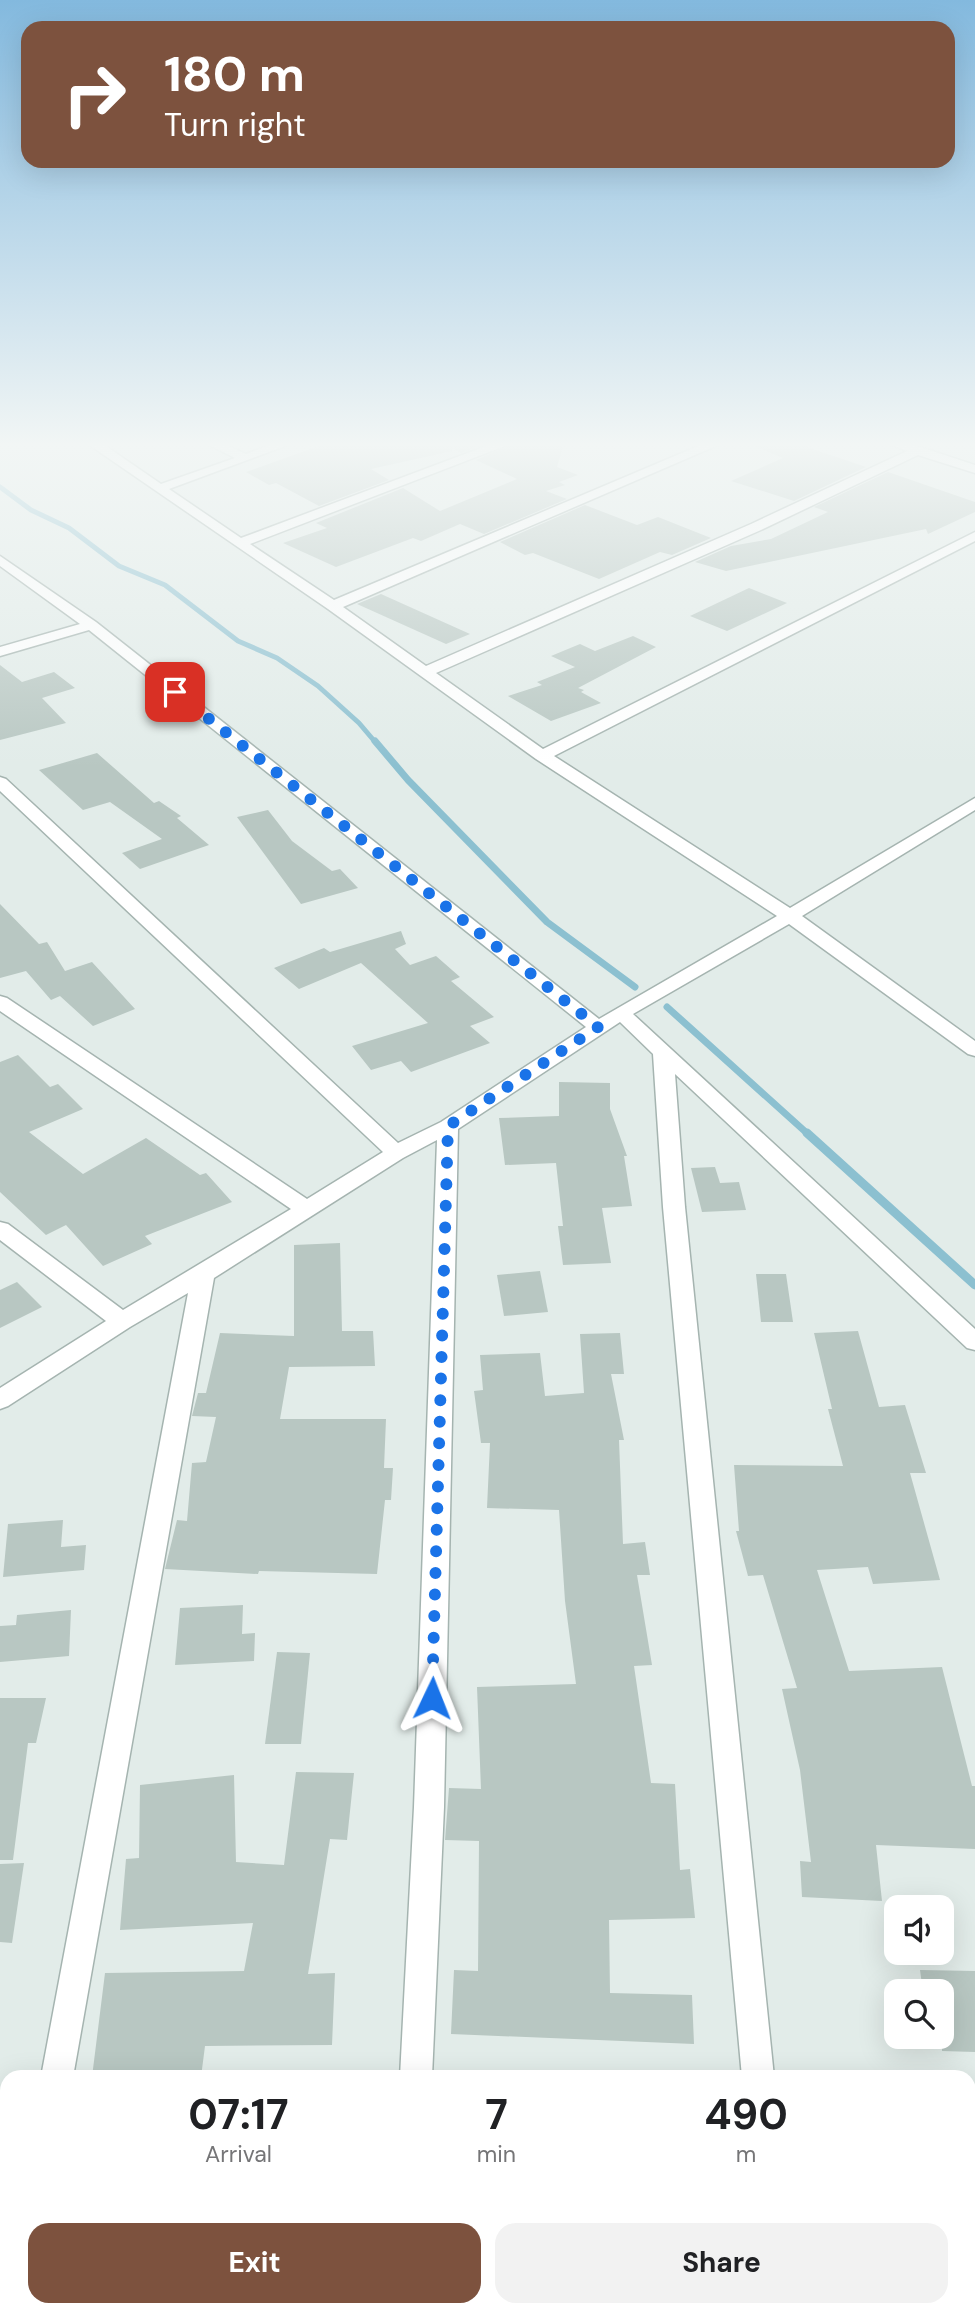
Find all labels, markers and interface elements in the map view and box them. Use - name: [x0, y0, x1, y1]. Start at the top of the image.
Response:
- text: 180 m: [164, 42, 305, 106]
- icon: right: [49, 49, 140, 140]
- text: Turn right: [164, 104, 306, 146]
- pin: [145, 662, 205, 722]
- icon: arrive: [156, 673, 194, 711]
- position arrow: [395, 1661, 469, 1735]
- map controls: [884, 1895, 954, 2049]
- button: sound: [884, 1895, 954, 1965]
- button: search: [884, 1979, 954, 2049]
- text: 07:17: [188, 2087, 289, 2142]
- text: 7: [485, 2087, 508, 2142]
- text: 490: [704, 2087, 788, 2142]
- text: Arrival: [205, 2139, 272, 2169]
- text: min: [477, 2139, 516, 2169]
- text: m: [736, 2139, 756, 2169]
- button: Exit: [28, 2223, 481, 2303]
- button: Share: [495, 2223, 948, 2303]

